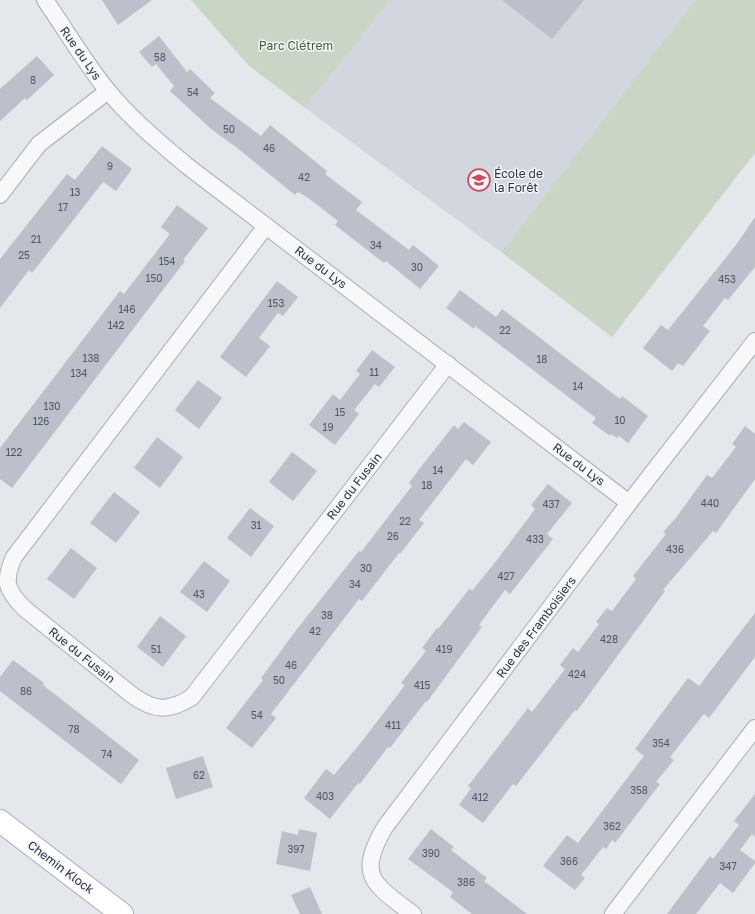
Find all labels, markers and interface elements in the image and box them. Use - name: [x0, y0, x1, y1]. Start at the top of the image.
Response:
- street label: Rue du Lys: [57, 23, 105, 83]
- park label: Parc Clétrem: [259, 38, 333, 53]
- house number: 58: [154, 51, 166, 63]
- house number: 8: [30, 74, 36, 86]
- house number: 54: [187, 86, 199, 98]
- house number: 50: [223, 123, 235, 135]
- house number: 46: [263, 142, 275, 154]
- house number: 9: [107, 160, 113, 172]
- place label: École de la Forêt: [494, 166, 543, 195]
- school or university icon: École de la Forêt: [466, 167, 492, 193]
- house number: 42: [298, 171, 310, 183]
- house number: 13: [70, 186, 80, 198]
- house number: 17: [58, 201, 68, 213]
- house number: 21: [31, 233, 41, 245]
- house number: 34: [370, 239, 382, 251]
- street label: Rue du Lys: [292, 242, 350, 292]
- house number: 25: [18, 249, 30, 261]
- house number: 154: [159, 255, 175, 267]
- house number: 30: [411, 261, 423, 273]
- house number: 150: [146, 272, 162, 284]
- house number: 453: [718, 273, 736, 285]
- house number: 153: [268, 297, 284, 309]
- house number: 146: [119, 303, 136, 315]
- house number: 142: [108, 319, 125, 331]
- house number: 22: [499, 324, 511, 336]
- house number: 138: [83, 352, 99, 364]
- house number: 18: [537, 353, 547, 365]
- house number: 11: [369, 366, 379, 378]
- house number: 134: [71, 367, 87, 379]
- house number: 14: [573, 380, 583, 392]
- house number: 130: [44, 400, 60, 412]
- house number: 15: [335, 406, 346, 418]
- house number: 10: [614, 414, 626, 426]
- house number: 126: [33, 415, 49, 427]
- house number: 19: [323, 421, 333, 433]
- street label: Rue du Lys: [550, 439, 608, 489]
- house number: 122: [6, 446, 22, 458]
- street label: Rue du Fusain: [323, 449, 385, 523]
- house number: 14: [433, 464, 443, 476]
- house number: 18: [422, 479, 432, 491]
- house number: 440: [701, 497, 719, 509]
- house number: 437: [542, 498, 560, 510]
- house number: 22: [399, 515, 411, 527]
- house number: 31: [251, 519, 261, 531]
- house number: 26: [387, 530, 399, 542]
- house number: 433: [526, 533, 544, 545]
- house number: 436: [666, 543, 684, 555]
- house number: 30: [360, 562, 372, 574]
- house number: 427: [497, 570, 515, 582]
- street label: Rue des Framboisiers: [493, 573, 579, 681]
- house number: 34: [349, 578, 361, 590]
- house number: 43: [193, 588, 205, 600]
- house number: 38: [321, 609, 333, 621]
- street label: Rue du Fusain: [46, 624, 118, 686]
- house number: 42: [309, 625, 321, 637]
- house number: 428: [600, 633, 618, 645]
- house number: 51: [151, 643, 161, 655]
- house number: 419: [436, 643, 453, 655]
- house number: 46: [285, 659, 297, 671]
- house number: 424: [568, 668, 586, 680]
- house number: 50: [273, 674, 285, 686]
- house number: 415: [414, 679, 431, 691]
- house number: 86: [20, 685, 32, 697]
- house number: 54: [251, 709, 263, 721]
- house number: 411: [385, 719, 401, 731]
- house number: 78: [68, 723, 80, 735]
- house number: 354: [652, 737, 670, 749]
- house number: 74: [101, 748, 113, 760]
- house number: 62: [193, 769, 205, 781]
- house number: 358: [630, 784, 648, 796]
- house number: 403: [316, 790, 334, 802]
- house number: 412: [472, 791, 489, 803]
- house number: 362: [603, 820, 621, 832]
- street label: Chemin Klock: [25, 837, 97, 897]
- house number: 397: [287, 843, 305, 855]
- house number: 390: [422, 847, 440, 859]
- house number: 366: [560, 855, 578, 867]
- house number: 347: [719, 860, 737, 872]
- house number: 386: [457, 876, 475, 888]

